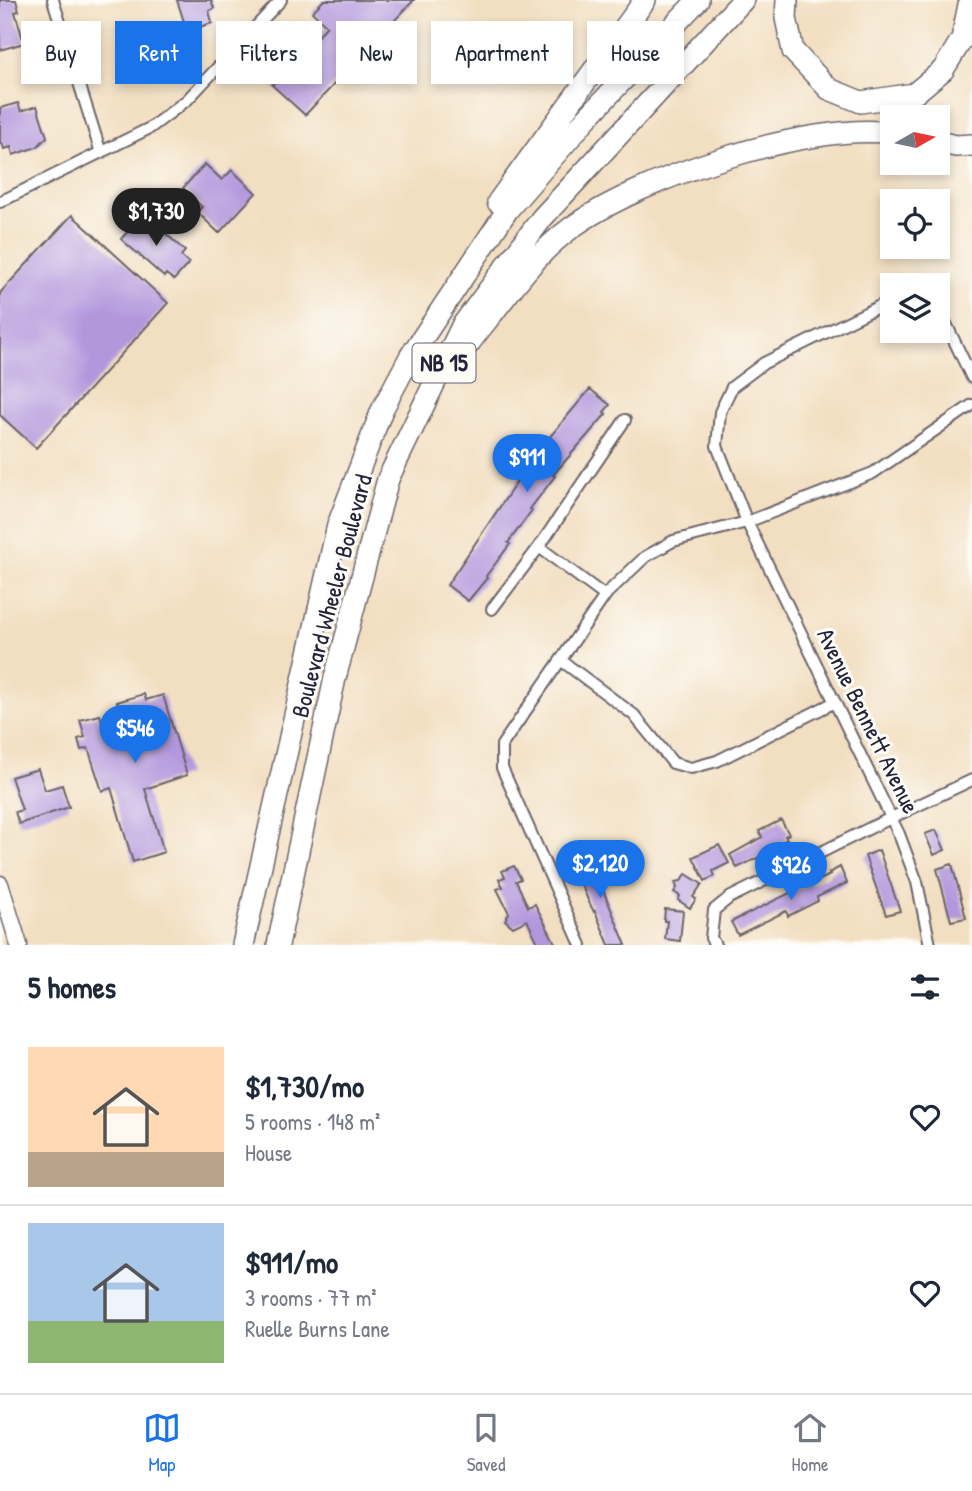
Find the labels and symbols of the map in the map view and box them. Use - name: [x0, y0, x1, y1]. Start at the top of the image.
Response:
- north arrow: [880, 105, 950, 175]
- pin: $1,730: [99, 188, 213, 248]
- road number: NB 15: [412, 344, 476, 382]
- pin: $911: [486, 434, 568, 494]
- street label: Boulevard Wheeler Boulevard: [283, 471, 379, 721]
- street label: Avenue Bennett Avenue: [810, 623, 928, 819]
- pin: $546: [94, 706, 176, 765]
- pin: $2,120: [543, 841, 657, 900]
- pin: $926: [750, 842, 832, 902]

